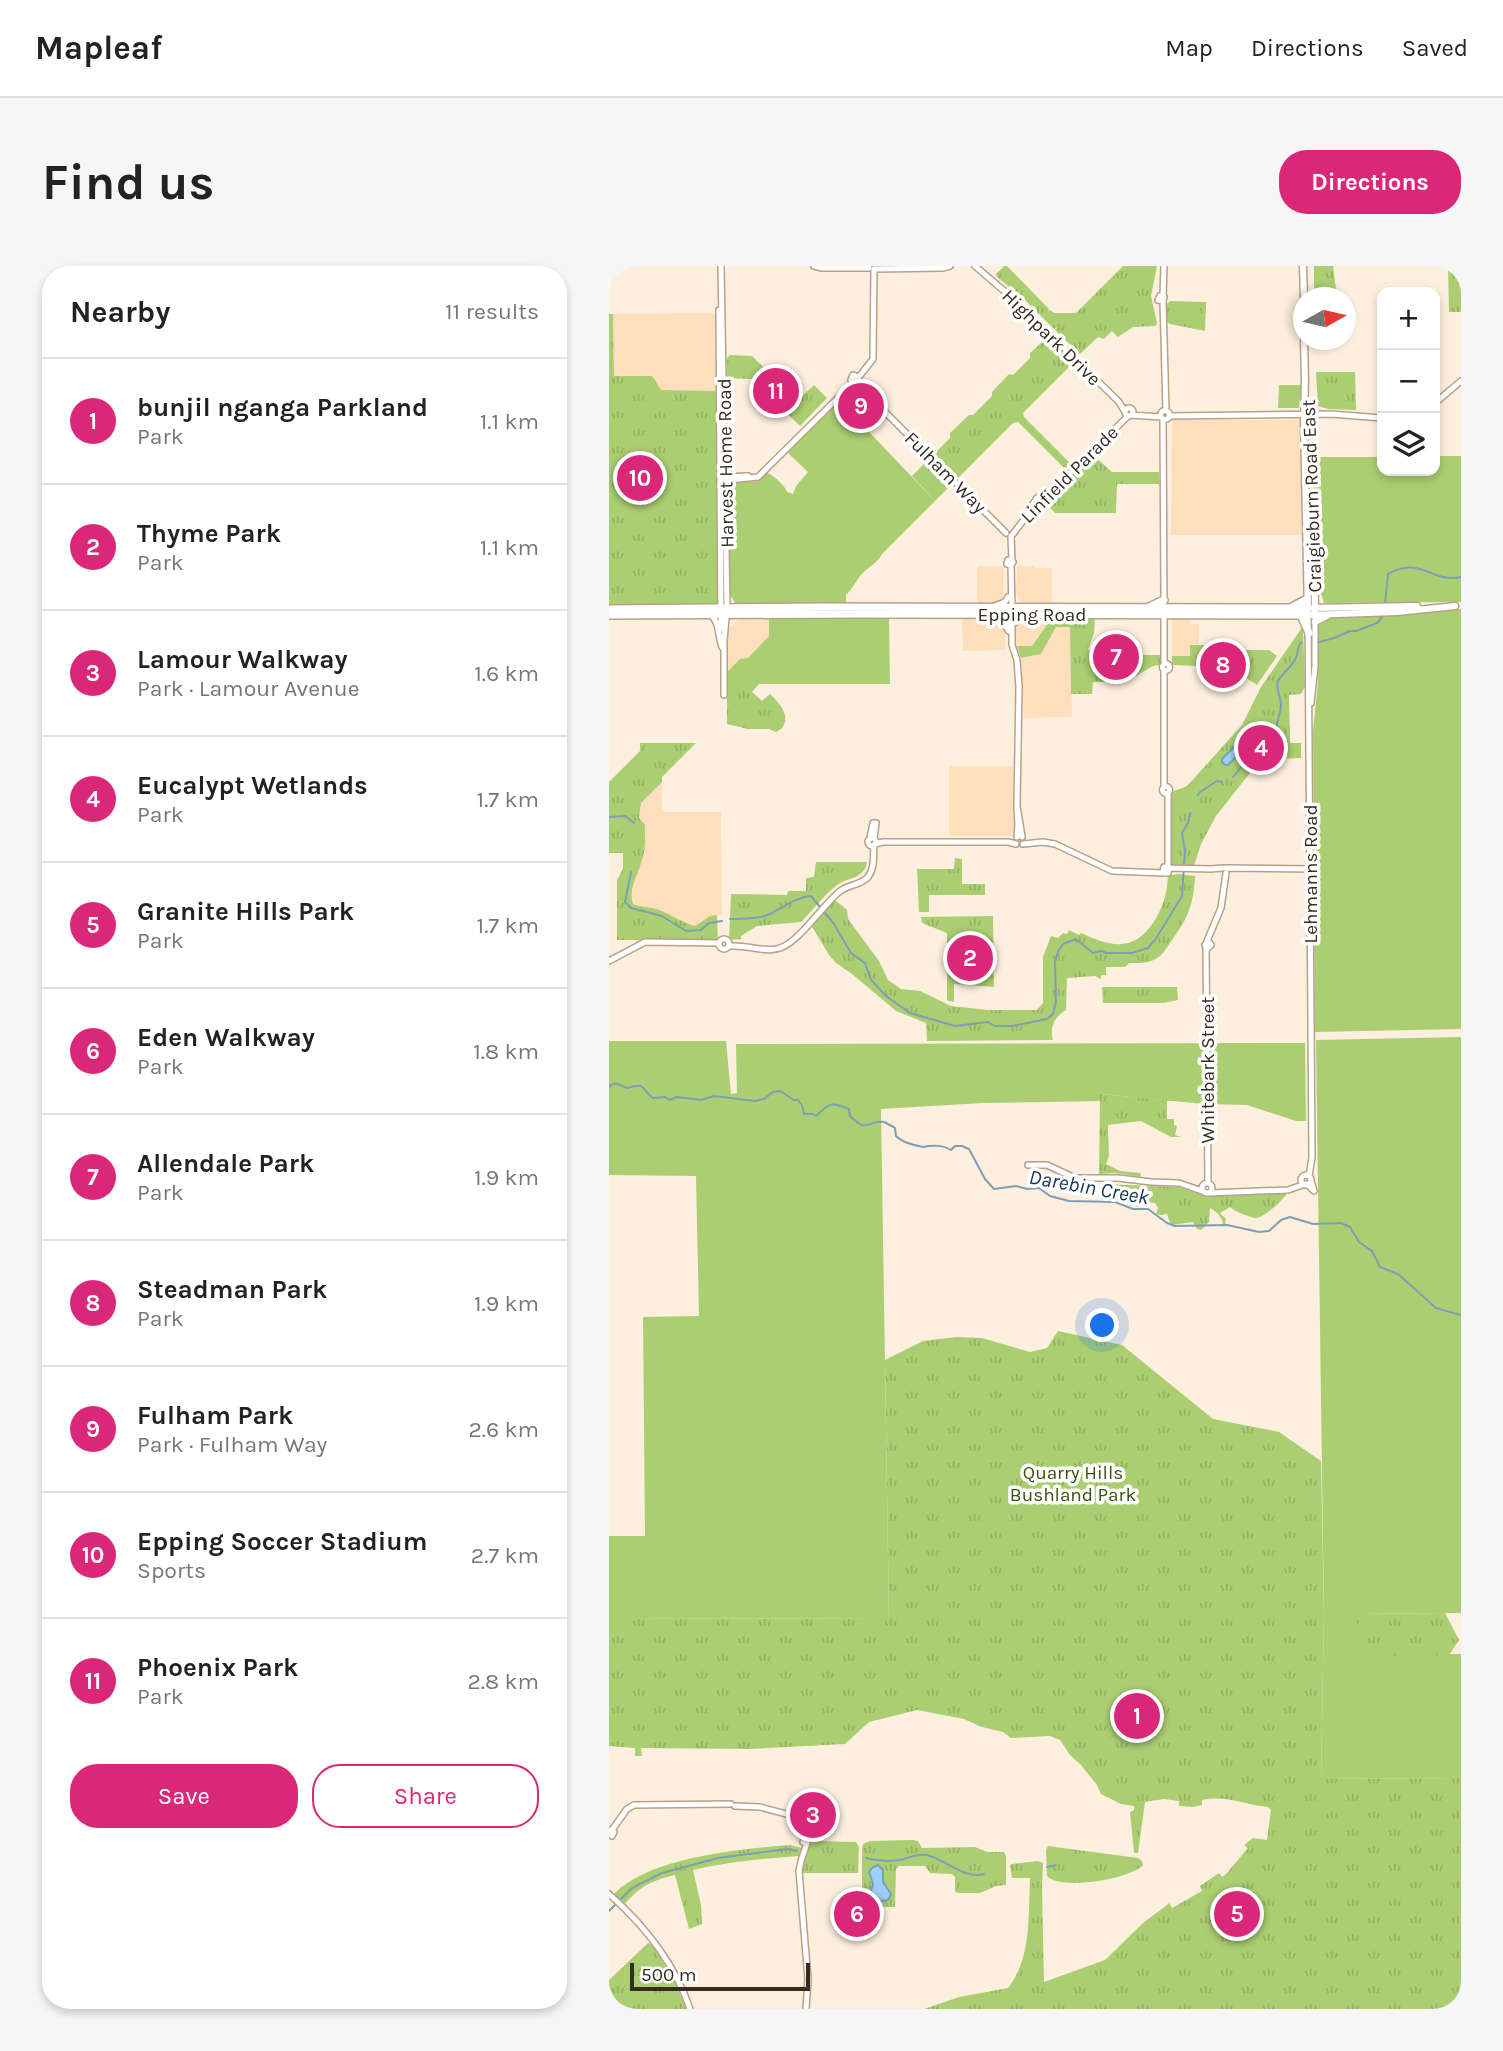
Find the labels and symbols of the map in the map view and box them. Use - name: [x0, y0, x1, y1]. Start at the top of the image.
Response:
- street label: Highpark Drive: [997, 285, 1105, 390]
- north arrow: [1293, 287, 1356, 350]
- pin: 11: [753, 365, 799, 417]
- street label: Harvest Home Road: [714, 378, 738, 548]
- pin: 9: [838, 380, 884, 432]
- street label: Craigieburn Road East: [1298, 399, 1326, 593]
- street label: Linfield Parade: [1017, 422, 1123, 528]
- street label: Fulham Way: [900, 427, 991, 518]
- pin: 10: [617, 452, 663, 504]
- street label: Epping Road: [978, 604, 1087, 626]
- pin: 7: [1093, 631, 1139, 683]
- pin: 8: [1200, 639, 1246, 691]
- pin: 4: [1238, 722, 1284, 774]
- street label: Lehmanns Road: [1300, 804, 1322, 944]
- pin: 2: [947, 932, 993, 984]
- street label: Whitebark Street: [1197, 997, 1219, 1143]
- water label: Darebin Creek: [1027, 1165, 1151, 1209]
- your location: [1085, 1308, 1119, 1342]
- park label: Quarry Hills Bushland Park: [1010, 1462, 1136, 1506]
- pin: 1: [1114, 1690, 1160, 1742]
- pin: 3: [790, 1789, 836, 1841]
- pin: 6: [834, 1888, 880, 1940]
- pin: 5: [1214, 1888, 1260, 1940]
- scale bar: [630, 1960, 810, 1992]

